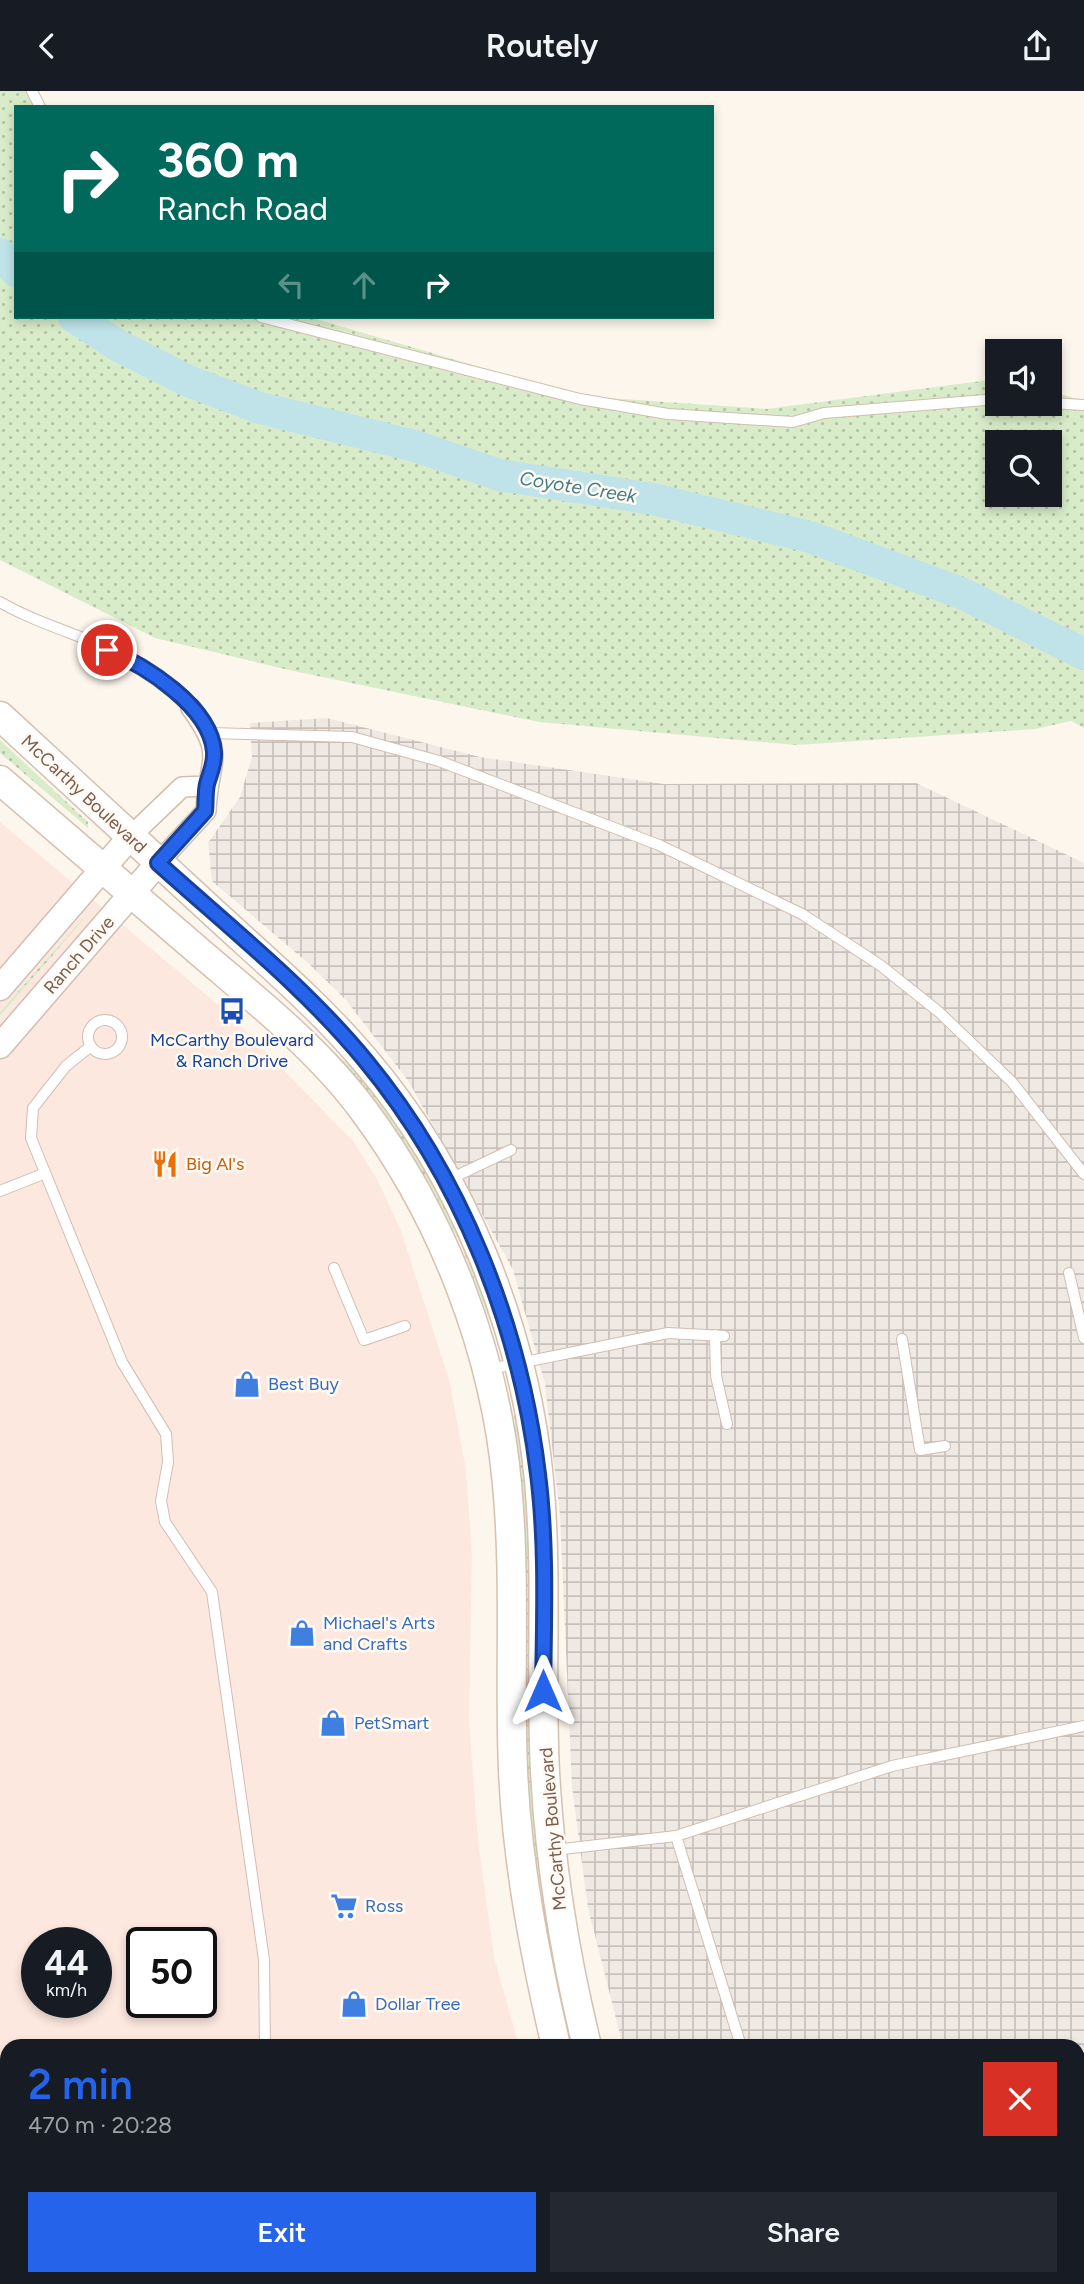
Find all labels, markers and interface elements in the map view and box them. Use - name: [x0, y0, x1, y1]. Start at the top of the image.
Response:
- icon: back: [28, 27, 66, 65]
- text: Routely: [486, 27, 598, 65]
- icon: share: [1018, 27, 1056, 65]
- text: 360 m: [157, 130, 299, 189]
- icon: right: [42, 133, 133, 224]
- text: Ranch Road: [157, 190, 328, 228]
- icon: left: [272, 266, 310, 304]
- icon: ahead: [345, 266, 383, 304]
- icon: right: [418, 266, 456, 304]
- map controls: [985, 339, 1062, 507]
- button: sound: [985, 339, 1062, 416]
- button: search: [985, 430, 1062, 507]
- water label: Coyote Creek: [518, 466, 639, 508]
- pin: [77, 620, 137, 680]
- icon: arrive: [88, 631, 126, 669]
- street label: McCarthy Boulevard: [17, 730, 151, 858]
- street label: Ranch Drive: [39, 911, 119, 999]
- bus stop icon: McCarthy Boulevard & Ranch Drive: [217, 996, 247, 1026]
- place label: McCarthy Boulevard & Ranch Drive: [150, 1029, 314, 1072]
- restaurant icon: Big Al's: [150, 1149, 180, 1179]
- place label: Big Al's: [186, 1153, 244, 1175]
- shop icon: Best Buy: [232, 1369, 262, 1399]
- place label: Best Buy: [268, 1373, 340, 1395]
- place label: Michael's Arts and Crafts: [323, 1612, 435, 1655]
- shop icon: Michael's Arts and Crafts: [287, 1618, 317, 1648]
- position arrow: [506, 1654, 580, 1728]
- shop icon: PetSmart: [318, 1708, 348, 1738]
- place label: PetSmart: [354, 1712, 430, 1734]
- street label: McCarthy Boulevard: [535, 1746, 571, 1912]
- supermarket icon: Ross: [329, 1891, 359, 1921]
- place label: Ross: [365, 1895, 403, 1917]
- speed limit sign: 50: [126, 1927, 217, 2018]
- text: 44: [44, 1942, 89, 1984]
- text: km/h: [46, 1979, 87, 2001]
- shop icon: Dollar Tree: [339, 1989, 369, 2019]
- place label: Dollar Tree: [375, 1993, 460, 2015]
- text: 2 min: [28, 2059, 133, 2110]
- button: close: [983, 2062, 1057, 2136]
- text: 470 m · 20:28: [28, 2111, 172, 2139]
- button: Exit: [28, 2192, 536, 2272]
- button: Share: [550, 2192, 1057, 2272]

